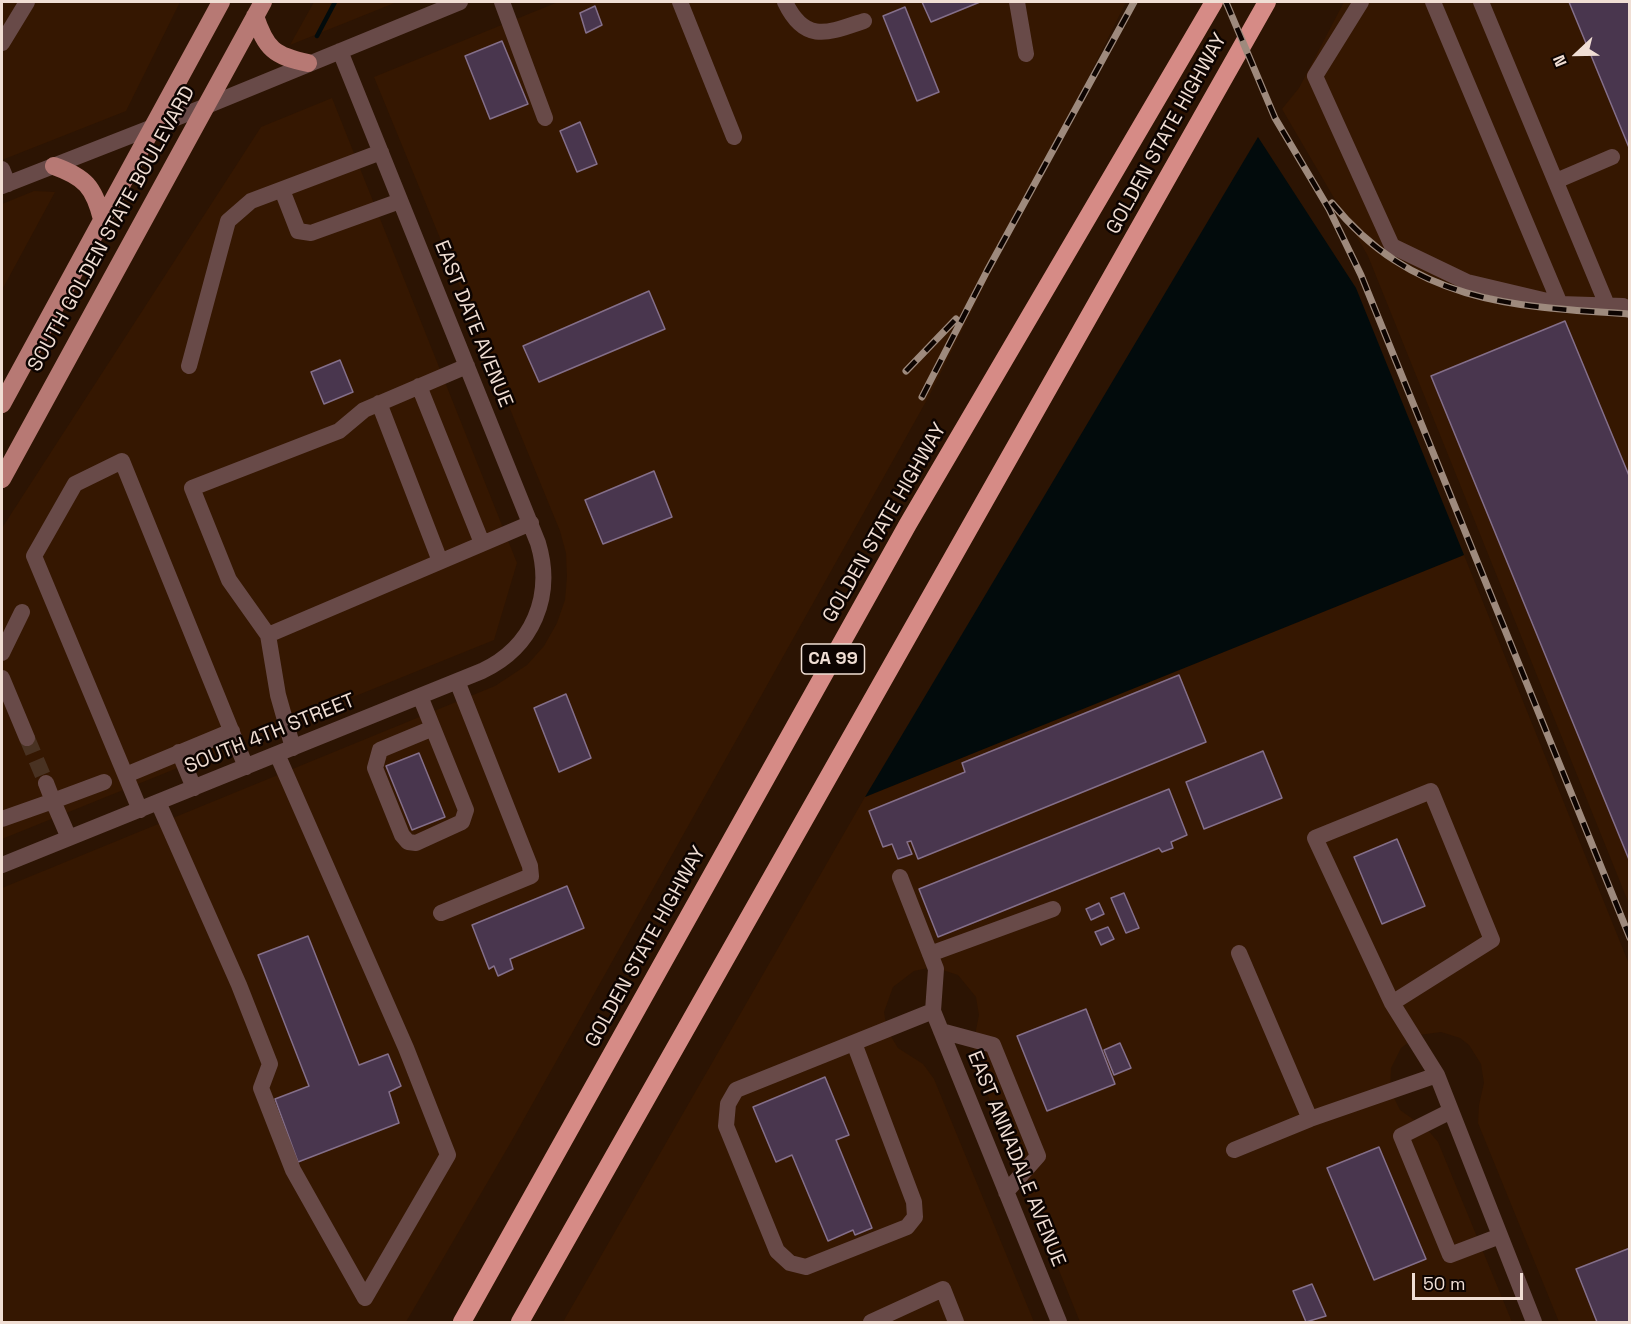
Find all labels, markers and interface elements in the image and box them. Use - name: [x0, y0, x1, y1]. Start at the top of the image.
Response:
- north arrow: [1547, 24, 1607, 84]
- street label: GOLDEN STATE HIGHWAY: [1102, 29, 1232, 239]
- text: N: [1548, 52, 1572, 70]
- street label: SOUTH GOLDEN STATE BOULEVARD: [23, 82, 201, 376]
- street label: EAST DATE AVENUE: [429, 237, 517, 411]
- street label: GOLDEN STATE HIGHWAY: [818, 419, 952, 627]
- road number: CA 99: [802, 644, 864, 674]
- street label: SOUTH 4TH STREET: [181, 689, 359, 779]
- street label: GOLDEN STATE HIGHWAY: [581, 842, 711, 1052]
- street label: EAST ANNADALE AVENUE: [962, 1048, 1070, 1270]
- scale bar: [1415, 1261, 1526, 1299]
- text: 50 m: [1423, 1272, 1465, 1295]

